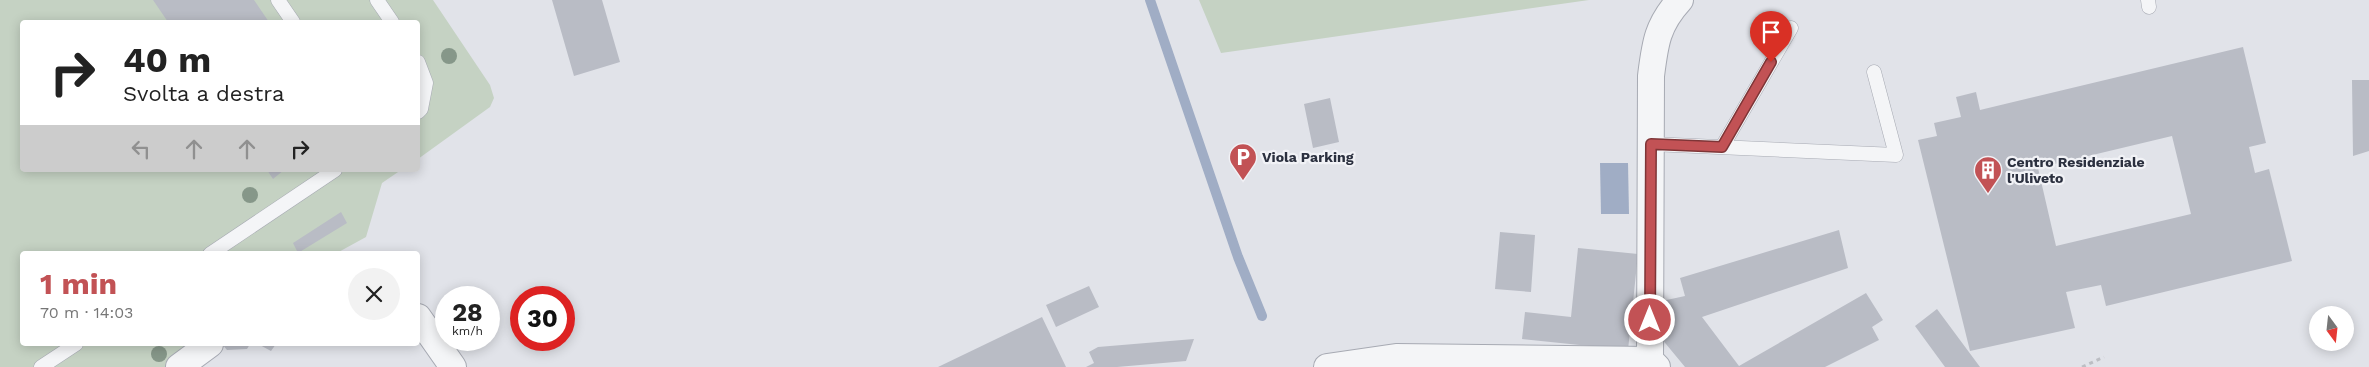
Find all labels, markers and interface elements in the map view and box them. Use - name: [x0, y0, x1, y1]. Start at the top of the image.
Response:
- pin: [1750, 11, 1792, 62]
- icon: arrive: [1757, 18, 1785, 46]
- text: 40 m: [123, 39, 211, 81]
- icon: right: [40, 40, 105, 105]
- text: Svolta a destra: [123, 81, 284, 106]
- icon: left: [127, 135, 155, 163]
- icon: ahead: [180, 135, 208, 163]
- icon: ahead: [233, 135, 261, 163]
- icon: right: [286, 135, 314, 163]
- parking icon: Viola Parking: [1228, 142, 1258, 181]
- place label: Viola Parking: [1262, 149, 1354, 165]
- place label: Centro Residenziale l'Uliveto: [2007, 154, 2145, 186]
- building icon: Centro Residenziale l'Uliveto: [1973, 155, 2003, 194]
- text: 1 min: [40, 266, 117, 301]
- button: close: [348, 268, 400, 320]
- speed limit sign: 30: [510, 286, 575, 351]
- position arrow: [1623, 293, 1675, 345]
- text: 28: [452, 298, 483, 327]
- text: 70 m · 14:03: [40, 303, 133, 322]
- north arrow: [2309, 306, 2354, 351]
- map controls: [2309, 306, 2354, 351]
- text: km/h: [452, 324, 483, 338]

